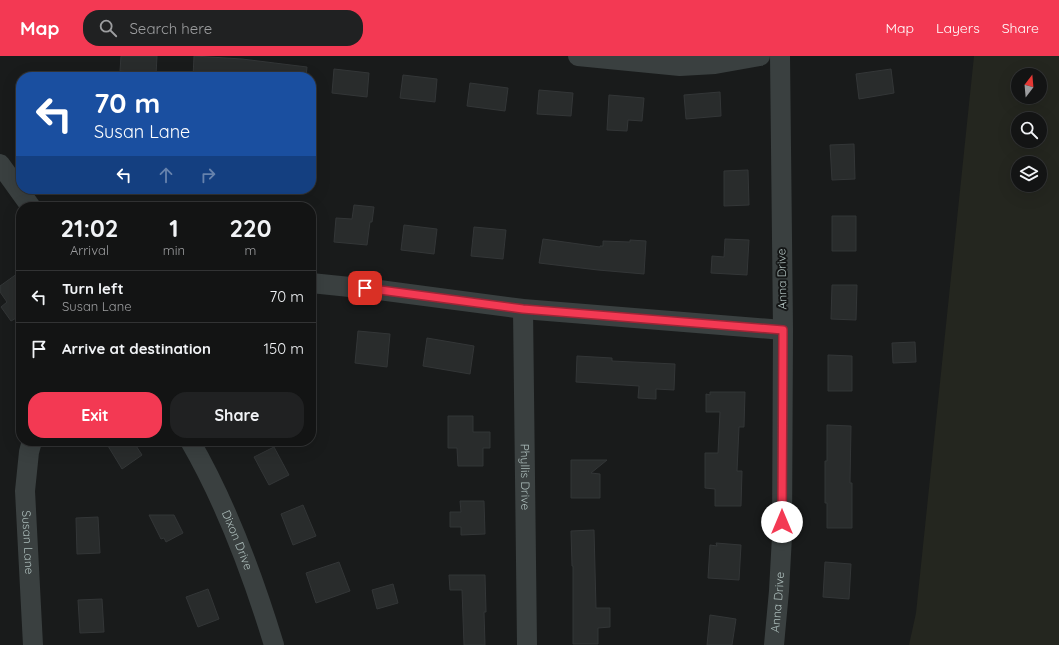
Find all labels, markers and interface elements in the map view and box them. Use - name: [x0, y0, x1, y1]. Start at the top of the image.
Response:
- search box: [83, 10, 363, 46]
- text: Map: [20, 16, 59, 40]
- icon: search: [97, 17, 119, 39]
- text: Search here: [129, 19, 212, 38]
- text: Map: [885, 19, 914, 37]
- text: Layers: [936, 19, 980, 37]
- text: Share: [1002, 19, 1039, 37]
- north arrow: [1011, 68, 1047, 104]
- map controls: [1011, 68, 1047, 192]
- text: 70 m: [94, 85, 160, 120]
- icon: left: [28, 88, 80, 140]
- button: search: [1011, 112, 1047, 148]
- text: Susan Lane: [94, 120, 190, 143]
- button: layers: [1011, 156, 1047, 192]
- icon: left: [113, 164, 135, 186]
- icon: ahead: [155, 164, 177, 186]
- icon: right: [197, 164, 219, 186]
- text: 21:02: [60, 213, 118, 243]
- text: 1: [169, 213, 179, 243]
- text: 220: [229, 213, 272, 243]
- text: Arrival: [70, 242, 109, 258]
- text: min: [163, 242, 185, 258]
- text: m: [245, 242, 256, 258]
- street label: Anna Drive: [773, 248, 790, 310]
- pin: [348, 271, 382, 305]
- icon: arrive: [354, 277, 376, 299]
- text: Turn left: [62, 279, 124, 298]
- icon: left: [28, 286, 50, 308]
- text: 70 m: [270, 287, 304, 306]
- text: Susan Lane: [62, 298, 132, 314]
- icon: arrive: [28, 338, 50, 360]
- text: Arrive at destination: [62, 339, 211, 358]
- text: 150 m: [264, 339, 304, 358]
- button: Exit: [28, 392, 162, 438]
- button: Share: [170, 392, 304, 438]
- street label: Phyllis Drive: [518, 444, 533, 511]
- position arrow: [761, 501, 803, 543]
- street label: Dixon Drive: [219, 508, 256, 572]
- street label: Susan Lane: [19, 510, 37, 575]
- street label: Anna Drive: [767, 571, 787, 633]

